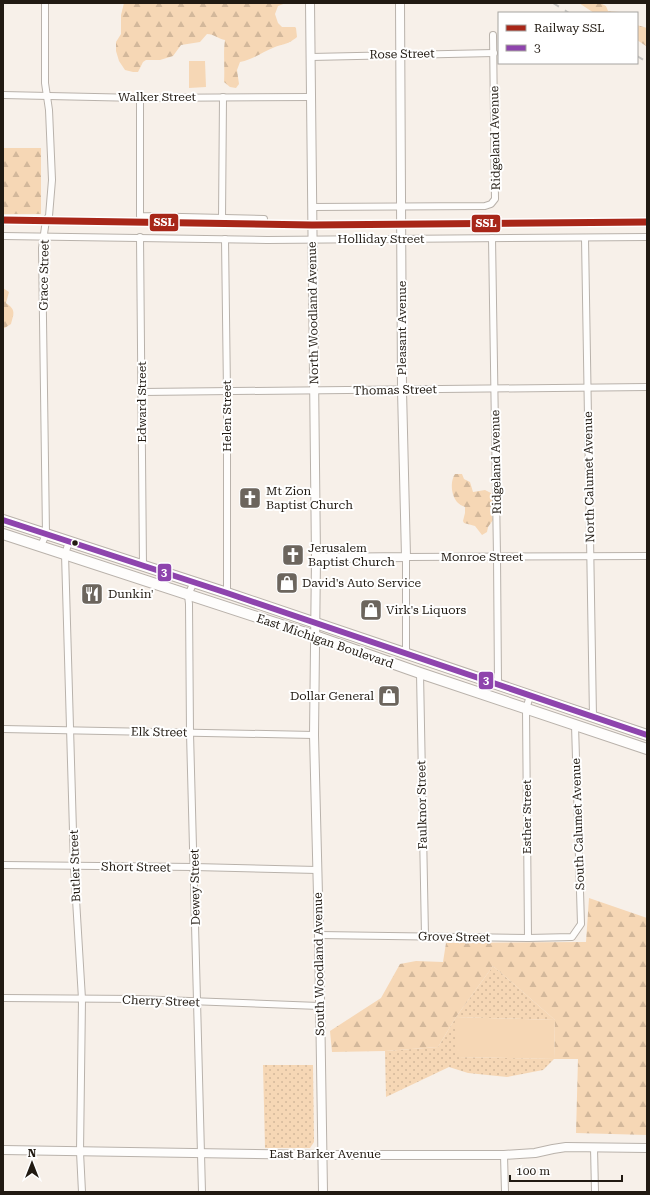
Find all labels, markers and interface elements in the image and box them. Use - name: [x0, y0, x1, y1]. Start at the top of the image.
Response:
- legend: [498, 12, 638, 64]
- text: Railway SSL: [534, 21, 605, 35]
- text: 3: [534, 41, 541, 55]
- street label: Rose Street: [369, 46, 435, 62]
- street label: Ridgeland Avenue: [487, 85, 503, 190]
- street label: Walker Street: [118, 90, 197, 104]
- line badge: SSL: [149, 213, 179, 232]
- line badge: SSL: [471, 214, 501, 233]
- text: SSL: [154, 216, 174, 229]
- text: SSL: [476, 217, 496, 230]
- street label: Holliday Street: [338, 232, 425, 246]
- street label: Grace Street: [36, 239, 52, 311]
- street label: North Woodland Avenue: [305, 241, 321, 385]
- street label: Pleasant Avenue: [395, 280, 409, 375]
- street label: Edward Street: [135, 361, 149, 443]
- street label: Helen Street: [220, 380, 234, 452]
- street label: Thomas Street: [353, 382, 438, 398]
- street label: Ridgeland Avenue: [488, 409, 504, 514]
- street label: North Calumet Avenue: [581, 411, 597, 543]
- place label: Mt Zion Baptist Church: [266, 484, 353, 512]
- church icon: Mt Zion Baptist Church: [237, 485, 263, 511]
- unlabelled marker: [70, 538, 80, 548]
- place label: Jerusalem Baptist Church: [308, 541, 395, 569]
- church icon: Jerusalem Baptist Church: [280, 542, 306, 568]
- street label: Monroe Street: [441, 550, 524, 564]
- line badge: 3: [157, 563, 172, 582]
- text: 3: [161, 566, 167, 579]
- shop icon: David's Auto Service: [274, 570, 300, 596]
- place label: David's Auto Service: [302, 576, 421, 590]
- restaurant icon: Dunkin': [79, 581, 105, 607]
- place label: Dunkin': [108, 587, 154, 601]
- shop icon: Virk's Liquors: [358, 597, 384, 623]
- place label: Virk's Liquors: [386, 603, 466, 617]
- street label: East Michigan Boulevard: [255, 611, 396, 671]
- line badge: 3: [478, 671, 494, 690]
- text: 3: [483, 674, 489, 687]
- shop icon: Dollar General: [376, 683, 402, 709]
- place label: Dollar General: [290, 689, 374, 703]
- street label: Elk Street: [131, 725, 188, 740]
- street label: South Calumet Avenue: [569, 757, 587, 890]
- street label: Faulknor Street: [414, 760, 430, 850]
- street label: Esther Street: [520, 779, 534, 854]
- street label: Butler Street: [67, 829, 83, 903]
- street label: Dewey Street: [187, 848, 203, 925]
- street label: Short Street: [101, 859, 171, 875]
- street label: South Woodland Avenue: [311, 892, 327, 1036]
- street label: Grove Street: [418, 929, 491, 945]
- street label: Cherry Street: [122, 993, 201, 1009]
- north arrow: [12, 1143, 52, 1183]
- text: N: [28, 1147, 37, 1160]
- street label: East Barker Avenue: [269, 1147, 381, 1161]
- scale bar: [510, 1157, 622, 1183]
- text: 100 m: [516, 1164, 550, 1178]

